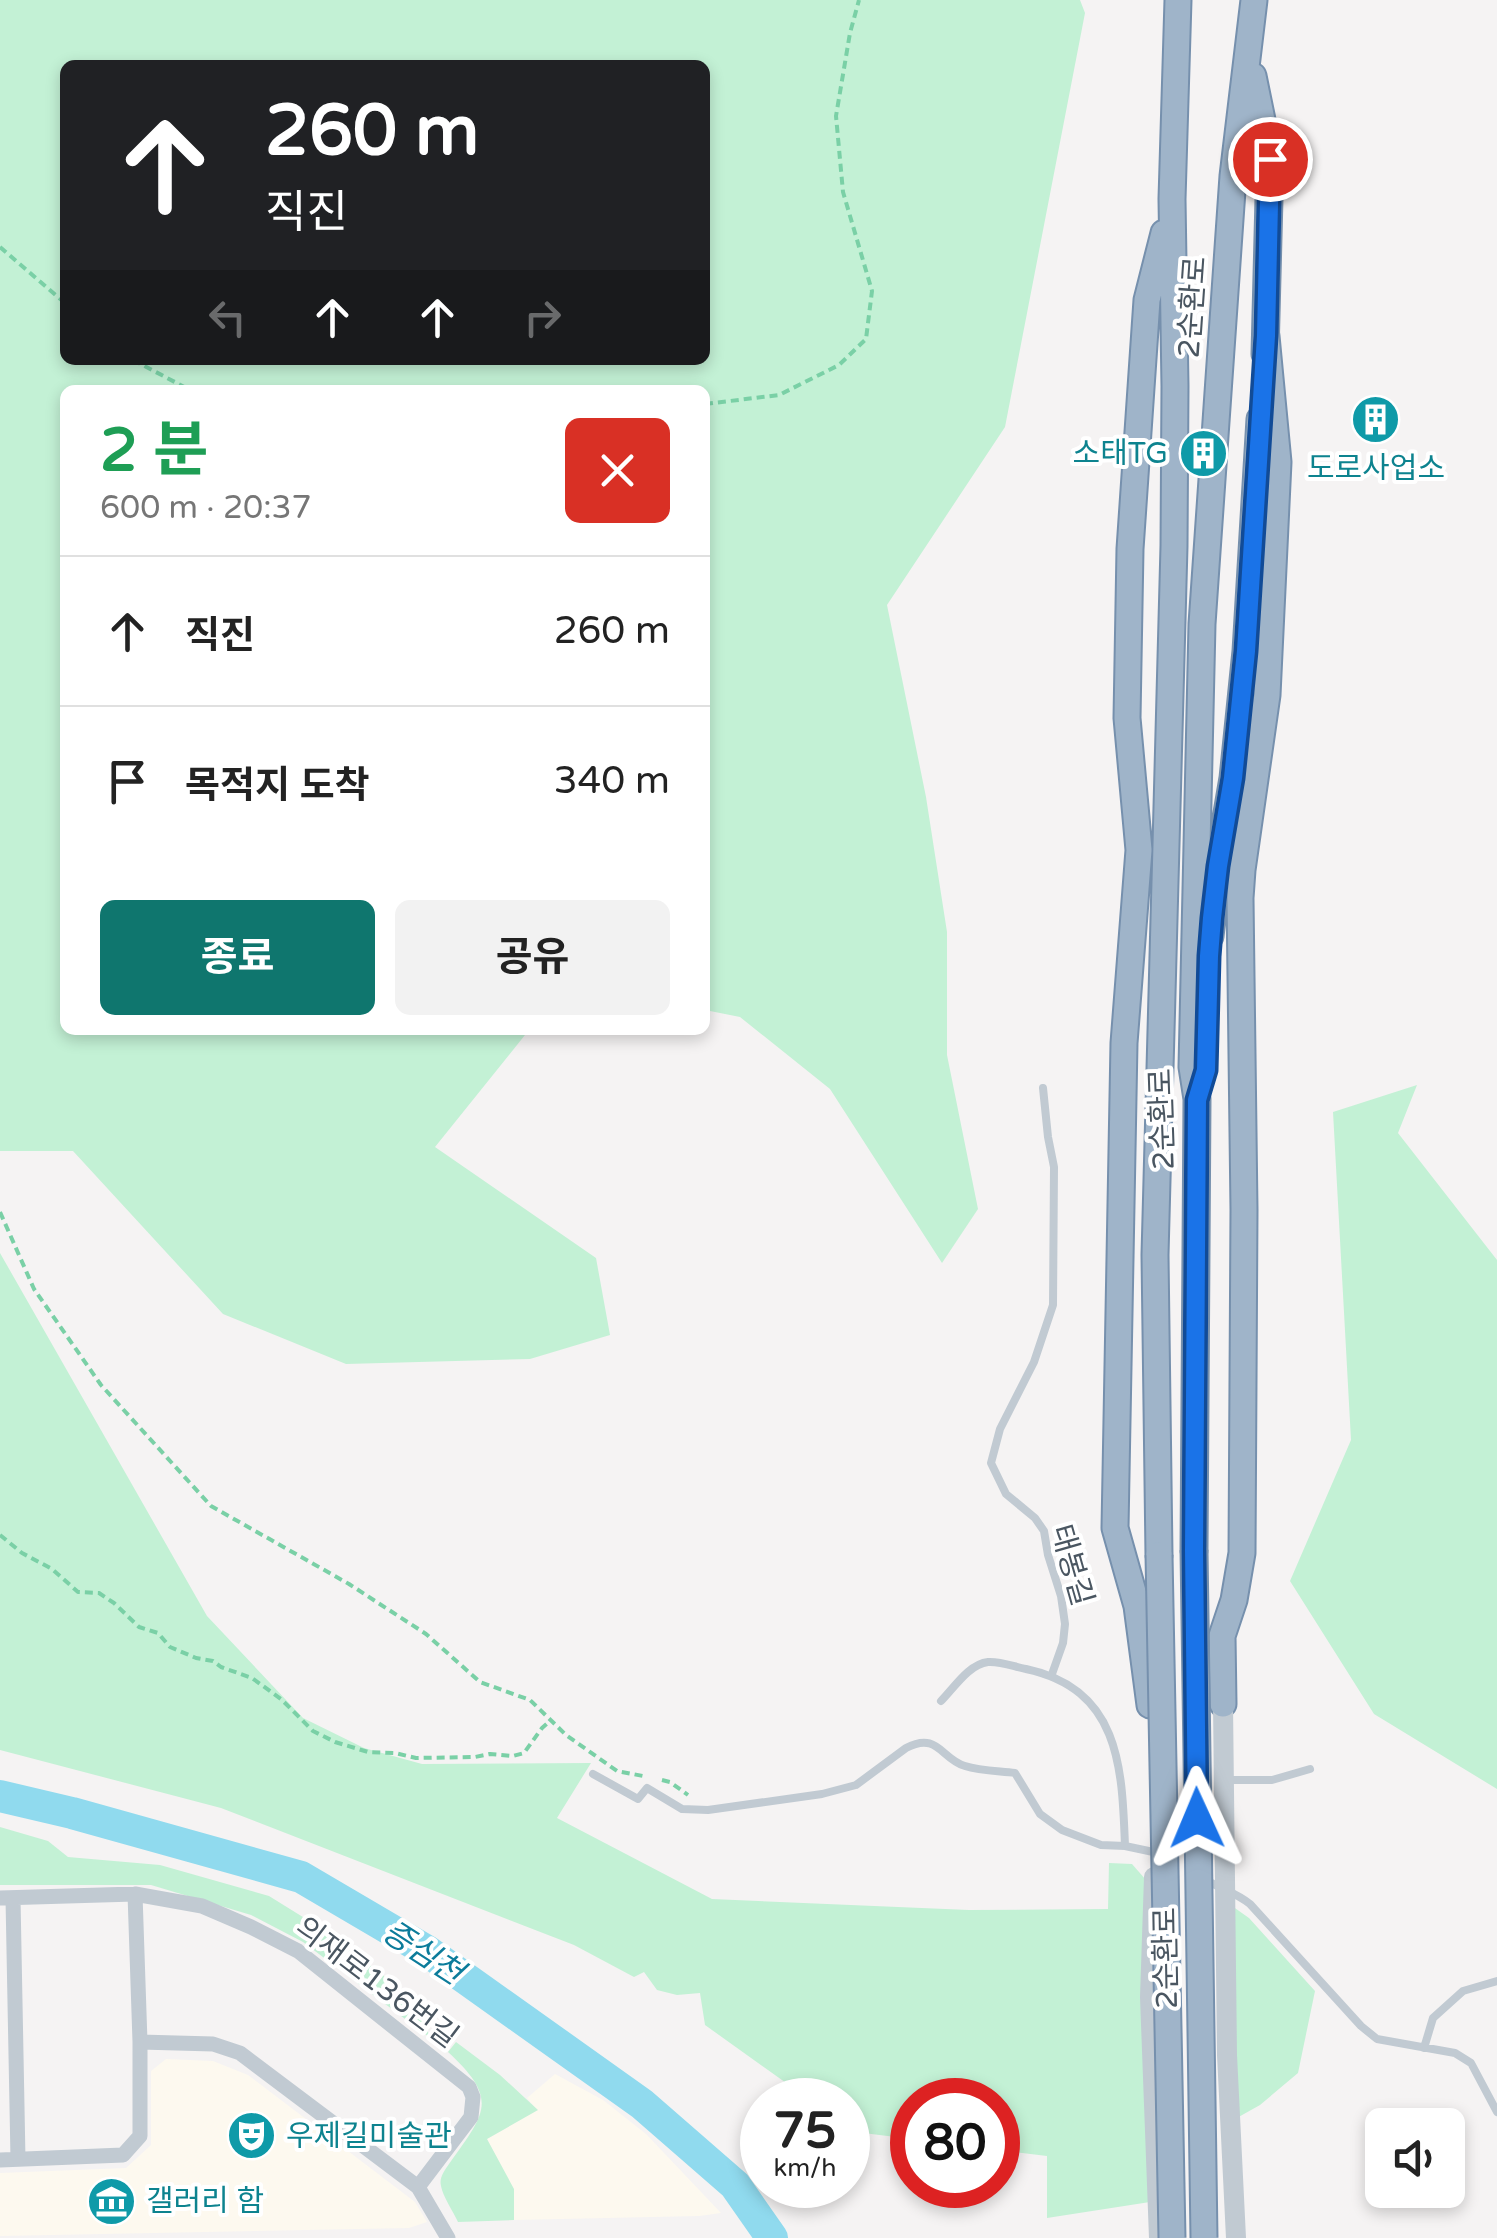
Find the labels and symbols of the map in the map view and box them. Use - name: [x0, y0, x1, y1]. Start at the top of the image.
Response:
- pin: [1228, 117, 1313, 202]
- street label: 2순환로: [1170, 255, 1214, 359]
- building icon: 도로사업소: [1350, 393, 1402, 445]
- building icon: 소태TG: [1177, 427, 1229, 479]
- place label: 소태TG: [1073, 435, 1168, 472]
- place label: 도로사업소: [1307, 450, 1445, 487]
- street label: 2순환로: [1142, 1068, 1183, 1170]
- street label: 태봉길: [1042, 1520, 1101, 1610]
- position arrow: [1145, 1766, 1249, 1870]
- street label: 2순환로: [1147, 1907, 1186, 2009]
- street label: 의재로136번길: [288, 1909, 466, 2056]
- water label: 증심천: [375, 1913, 473, 1995]
- speed limit sign: 80: [890, 2078, 1020, 2208]
- theatre icon: 우제길미술관: [225, 2110, 277, 2162]
- place label: 우제길미술관: [286, 2118, 452, 2155]
- museum icon: 갤러리 함: [85, 2175, 137, 2227]
- place label: 갤러리 함: [146, 2183, 264, 2220]

